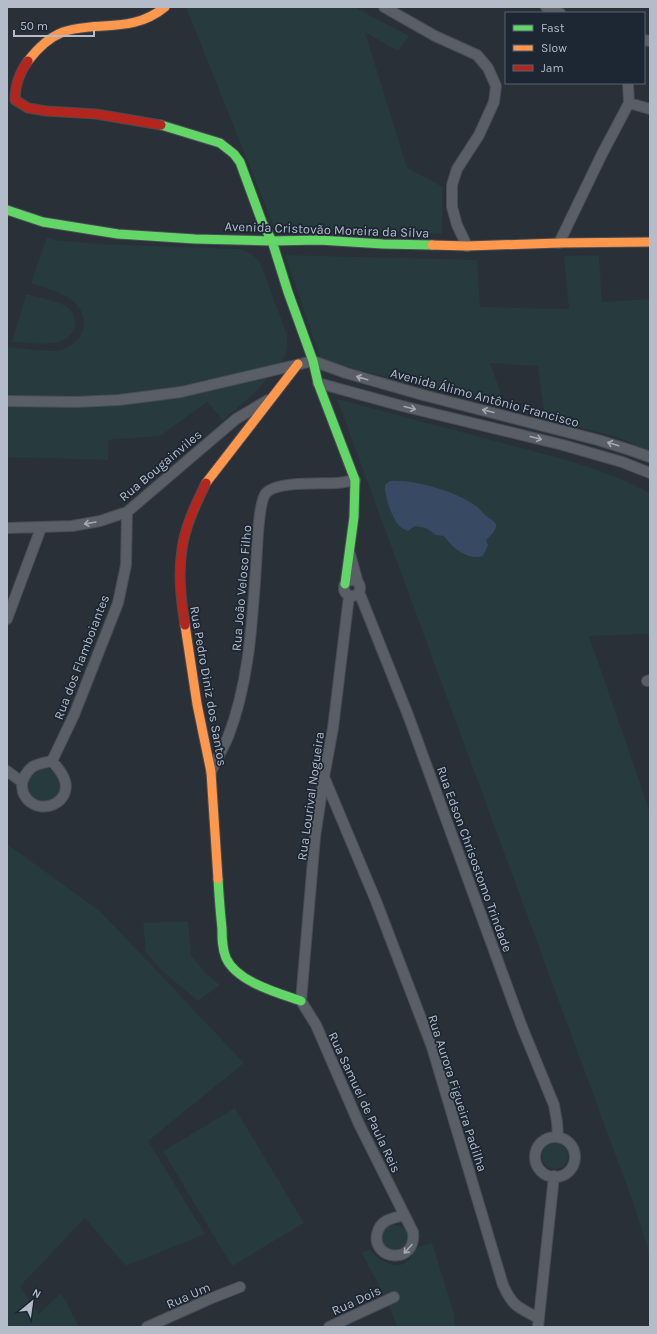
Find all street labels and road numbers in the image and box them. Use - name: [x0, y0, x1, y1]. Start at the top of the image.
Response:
- street label: Avenida Cristovão Moreira da Silva: [224, 218, 429, 241]
- street label: Avenida Álimo Antônio Francisco: [389, 363, 581, 430]
- street label: Rua Bougainviles: [116, 426, 205, 504]
- street label: Rua João Veloso Filho: [229, 524, 254, 652]
- street label: Rua dos Flamboiantes: [51, 592, 112, 722]
- street label: Rua Pedro Diniz dos Santos: [187, 605, 230, 768]
- street label: Rua Lourival Nogueira: [294, 731, 327, 861]
- street label: Rua Edson Chrisostomo Trindade: [434, 764, 515, 954]
- street label: Rua Aurora Figueira Padilha: [425, 1013, 490, 1174]
- street label: Rua Samuel de Paula Reis: [325, 1030, 404, 1175]
- street label: Rua Um: [164, 1279, 213, 1312]
- street label: Rua Dois: [329, 1282, 383, 1318]

